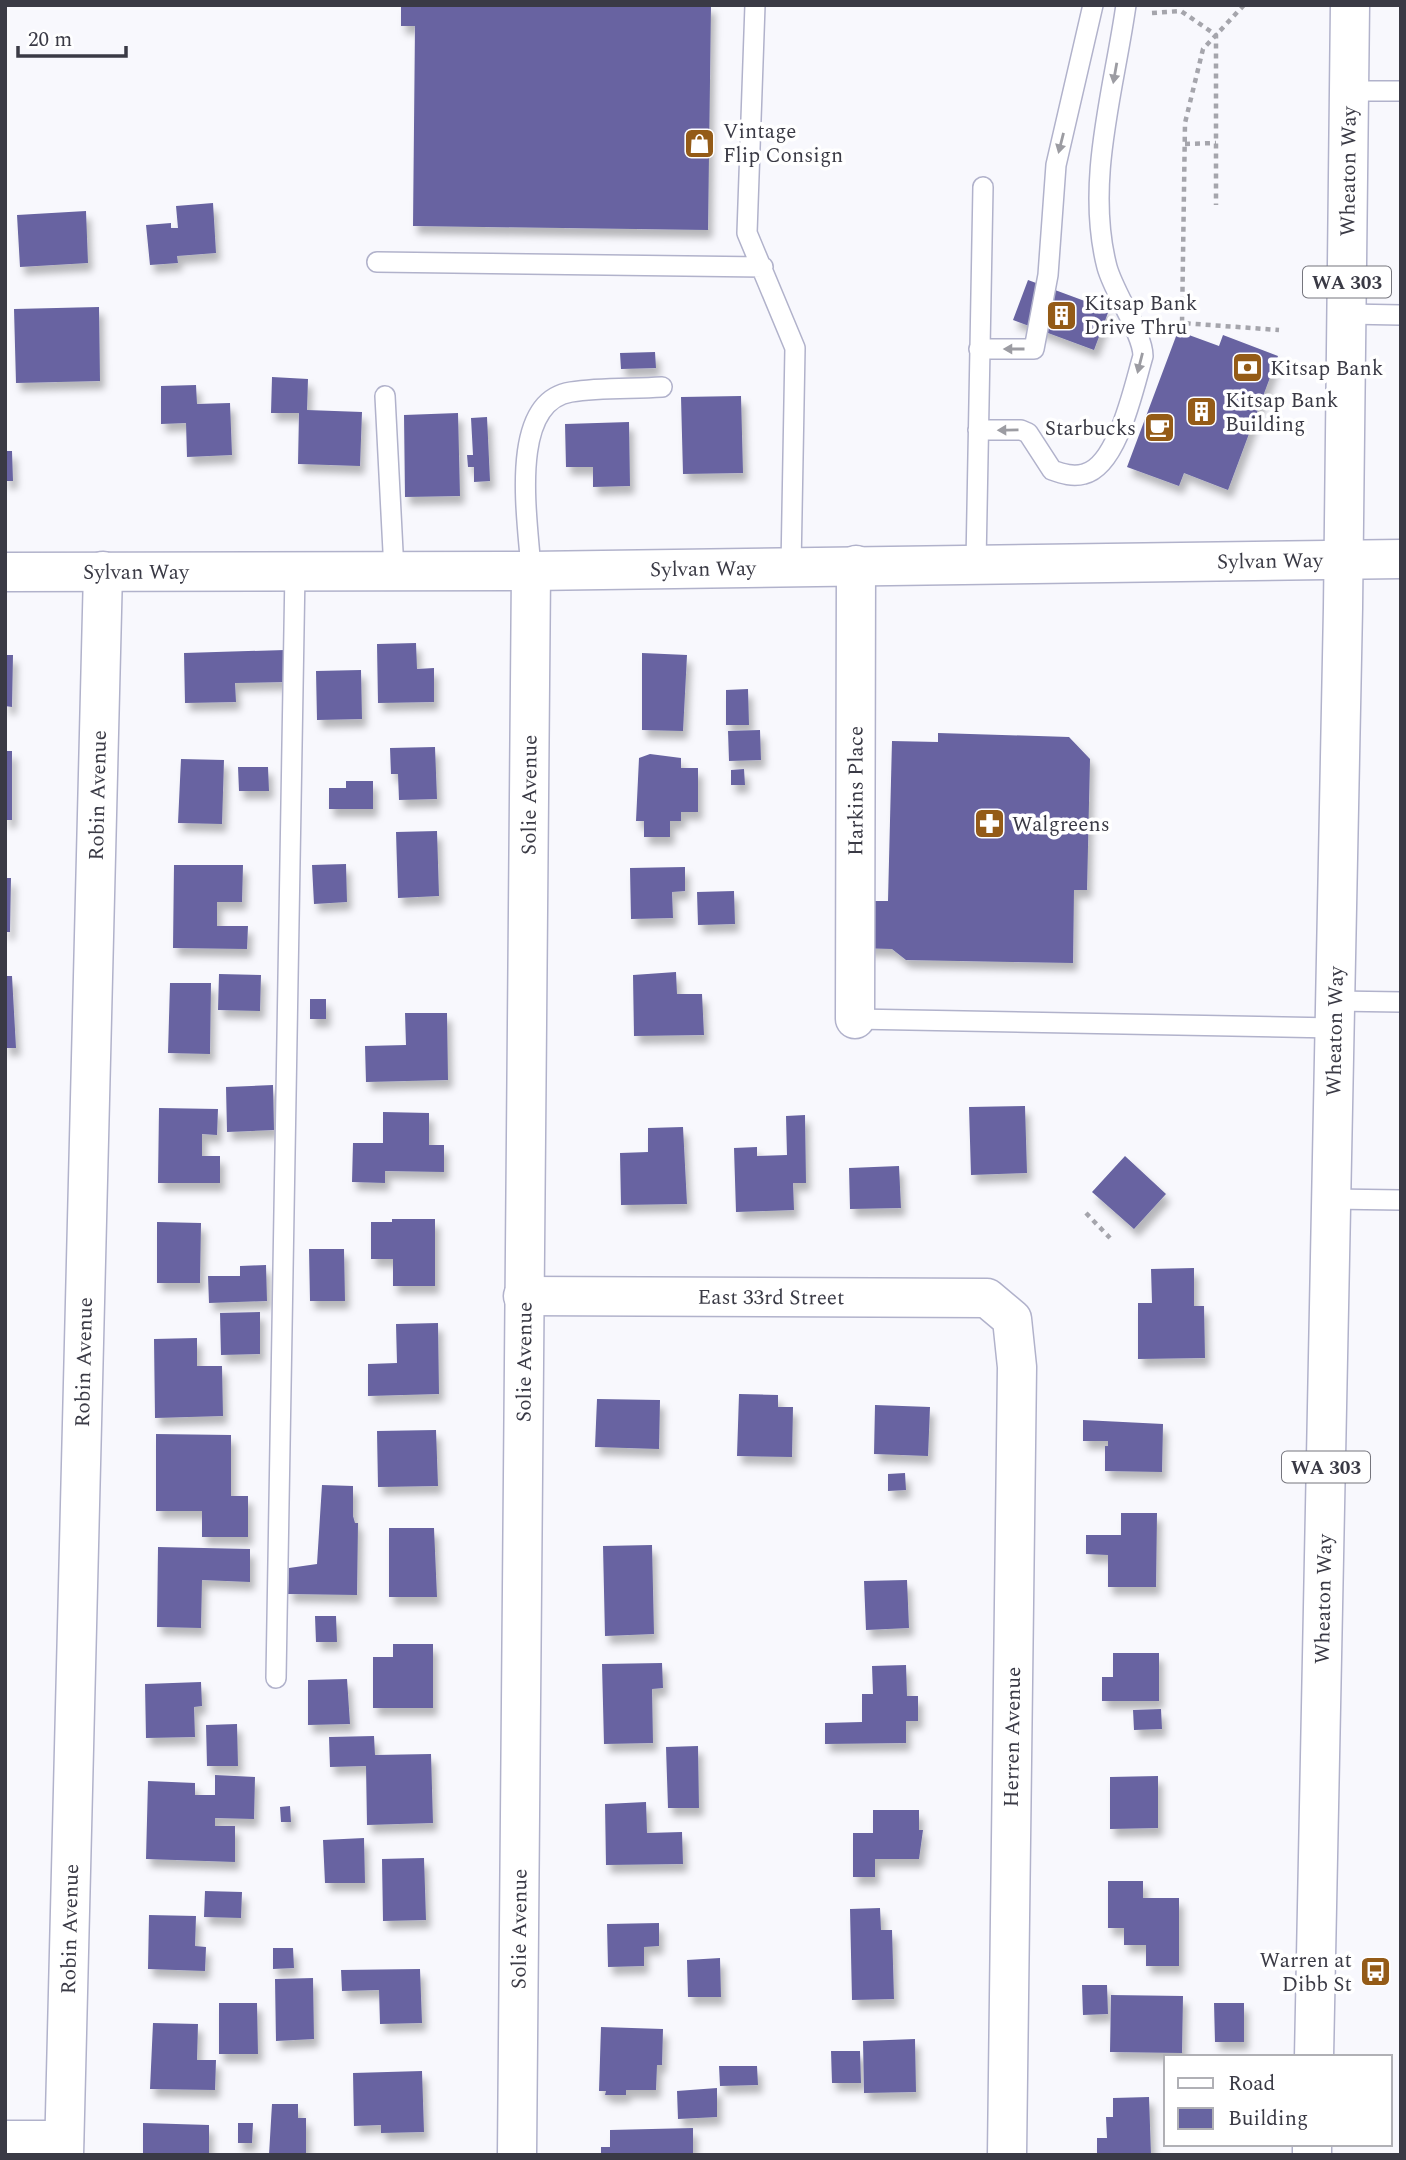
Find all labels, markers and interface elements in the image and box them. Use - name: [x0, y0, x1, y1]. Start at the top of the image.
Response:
- scale bar: [18, 14, 126, 58]
- text: 20 m: [28, 24, 72, 56]
- one-way arrow: [1109, 62, 1120, 84]
- street label: Wheaton Way: [1332, 105, 1366, 237]
- place label: Vintage Flip Consign: [723, 116, 843, 172]
- shop icon: Vintage Flip Consign: [683, 126, 717, 160]
- one-way arrow: [1055, 132, 1066, 154]
- road number: WA 303: [1303, 266, 1391, 298]
- place label: Kitsap Bank Drive Thru: [1084, 288, 1198, 344]
- building icon: Kitsap Bank Drive Thru: [1044, 298, 1078, 332]
- one-way arrow: [1003, 343, 1025, 355]
- bank icon: Kitsap Bank: [1230, 351, 1264, 385]
- one-way arrow: [1134, 353, 1145, 375]
- place label: Kitsap Bank: [1270, 353, 1384, 385]
- place label: Kitsap Bank Building: [1225, 385, 1339, 441]
- building icon: Kitsap Bank Building: [1185, 395, 1219, 429]
- cafe icon: Starbucks: [1142, 411, 1176, 445]
- place label: Starbucks: [1045, 413, 1136, 445]
- one-way arrow: [997, 424, 1019, 436]
- street label: Sylvan Way: [1217, 545, 1324, 579]
- street label: Sylvan Way: [650, 553, 757, 586]
- street label: Sylvan Way: [83, 557, 190, 589]
- street label: Harkins Place: [840, 726, 873, 856]
- street label: Robin Avenue: [81, 730, 116, 861]
- street label: Solie Avenue: [513, 735, 547, 855]
- pharmacy icon: Walgreens: [972, 807, 1006, 841]
- place label: Walgreens: [1012, 809, 1110, 841]
- street label: Wheaton Way: [1318, 965, 1353, 1097]
- street label: East 33rd Street: [697, 1282, 845, 1314]
- street label: Robin Avenue: [67, 1297, 102, 1428]
- street label: Solie Avenue: [508, 1302, 542, 1422]
- road number: WA 303: [1282, 1452, 1370, 1483]
- street label: Wheaton Way: [1307, 1533, 1341, 1664]
- street label: Herren Avenue: [996, 1666, 1030, 1808]
- street label: Robin Avenue: [53, 1864, 88, 1995]
- street label: Solie Avenue: [503, 1869, 537, 1989]
- place label: Warren at Dibb St: [1260, 1945, 1352, 2001]
- bus stop icon: Warren at Dibb St: [1358, 1955, 1392, 1989]
- legend: [1164, 2055, 1392, 2146]
- text: Road: [1228, 2068, 1275, 2100]
- text: Building: [1228, 2103, 1308, 2135]

